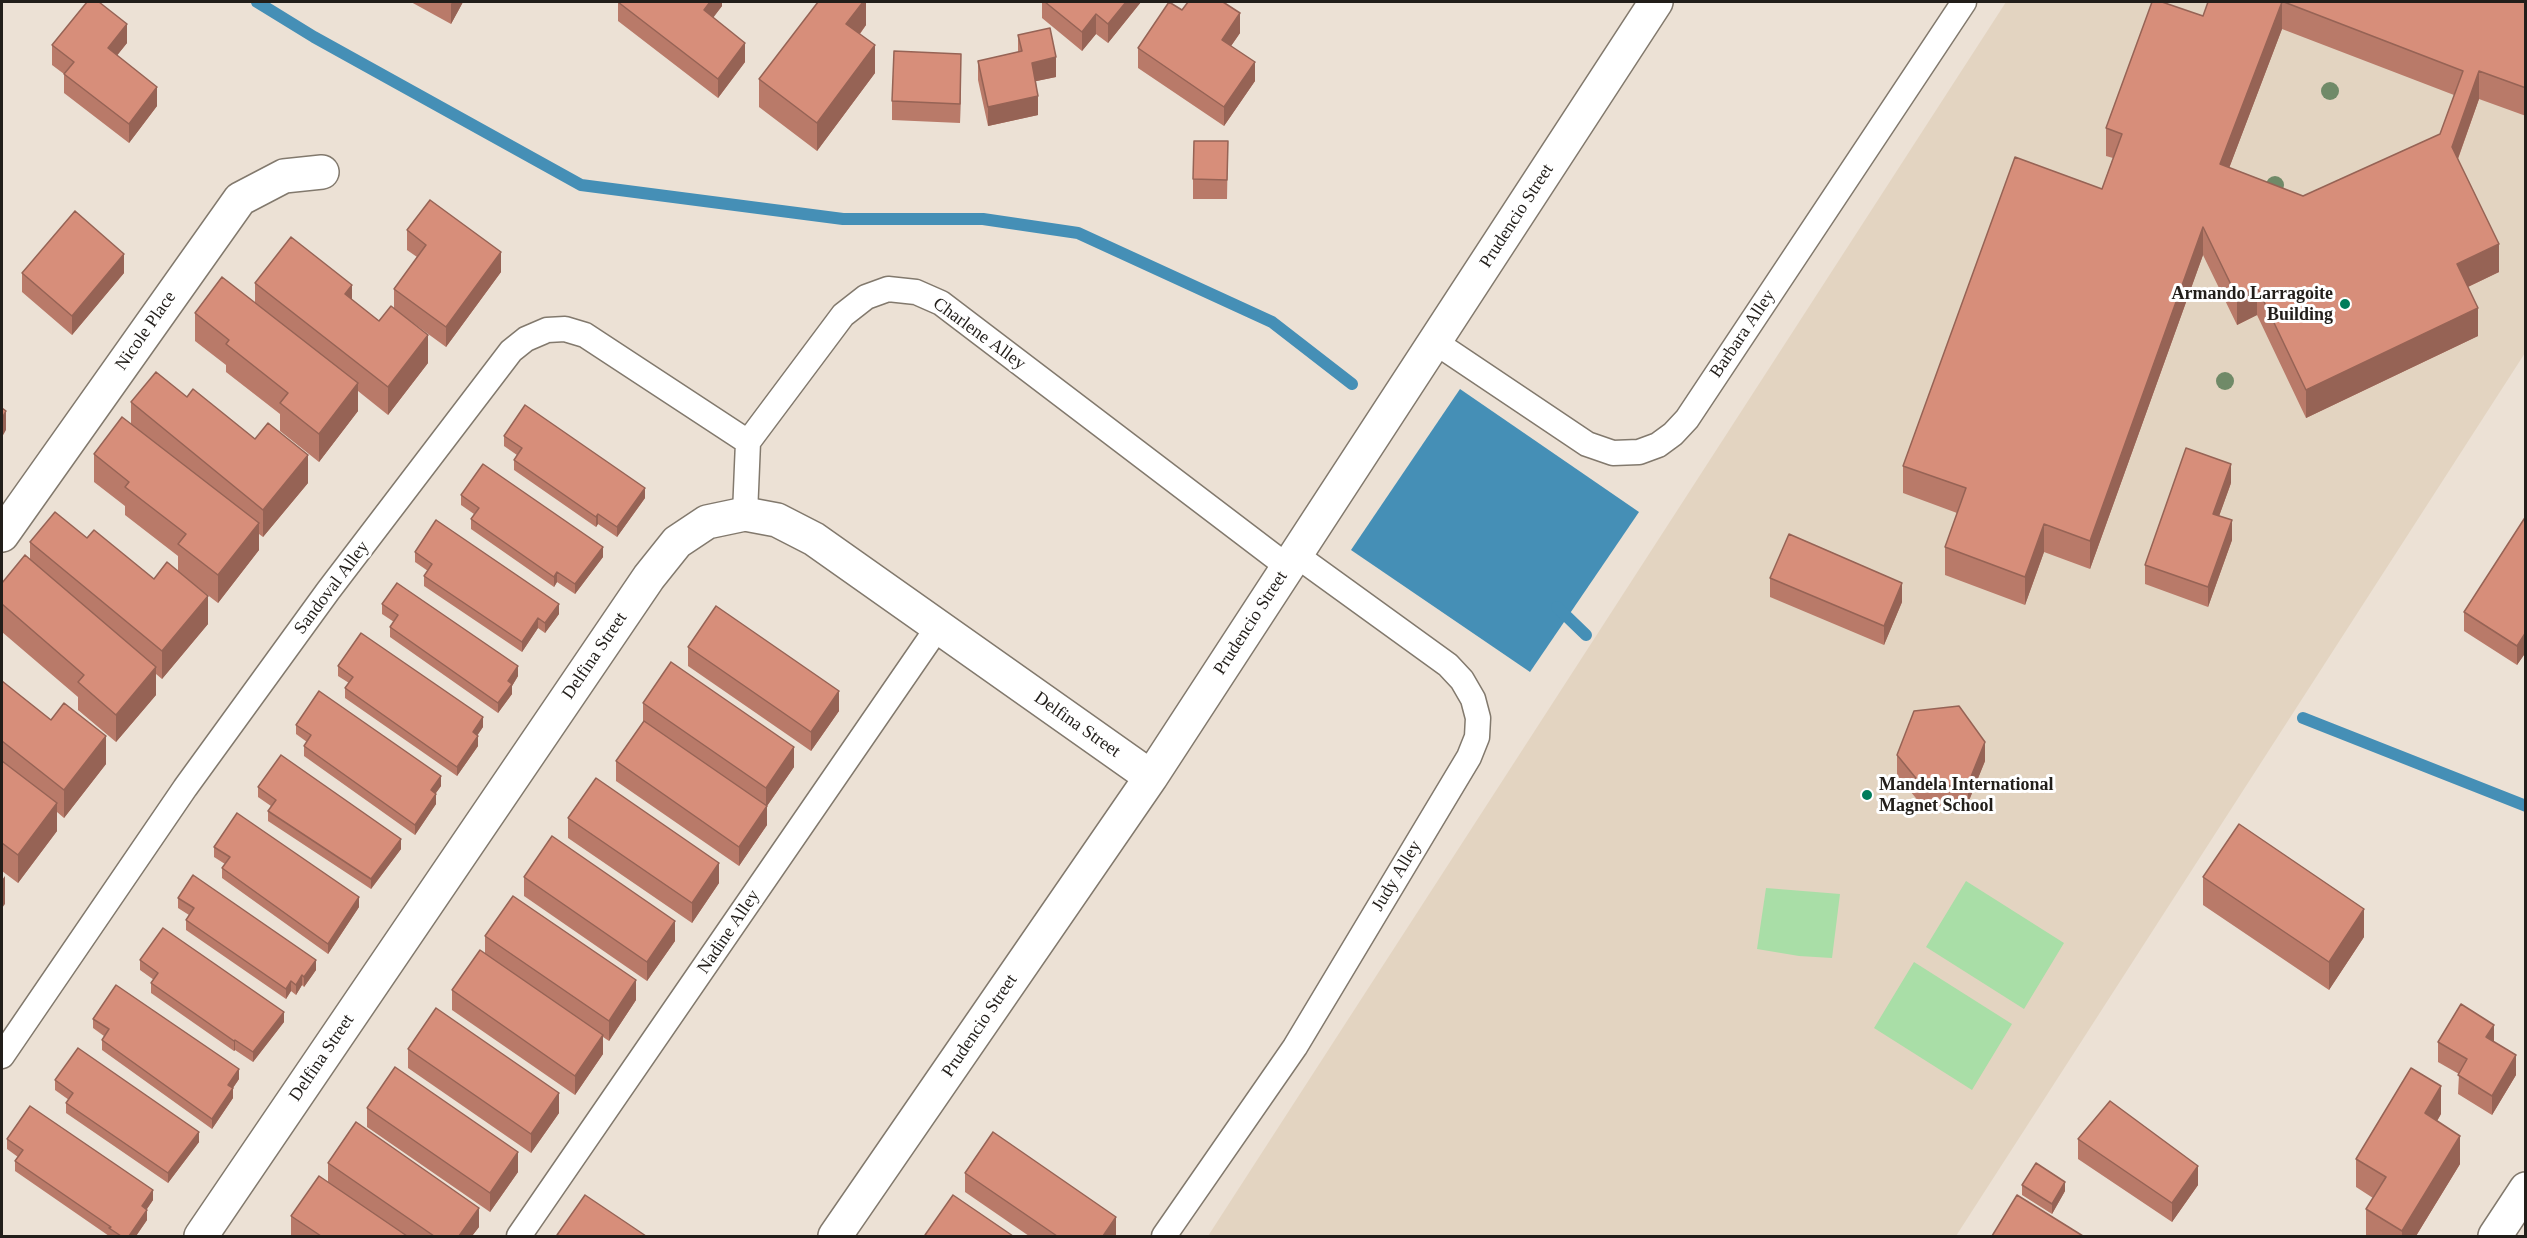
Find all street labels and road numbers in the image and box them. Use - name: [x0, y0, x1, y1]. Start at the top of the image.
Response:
- street label: Prudencio Street: [1475, 160, 1559, 272]
- street label: Barbara Alley: [1706, 286, 1780, 382]
- street label: Nicole Place: [111, 287, 181, 375]
- street label: Charlene Alley: [928, 293, 1030, 375]
- street label: Sandoval Alley: [290, 537, 374, 639]
- street label: Prudencio Street: [1209, 567, 1293, 679]
- street label: Delfina Street: [558, 608, 632, 704]
- street label: Delfina Street: [1030, 687, 1124, 763]
- street label: Judy Alley: [1368, 837, 1426, 915]
- street label: Nadine Alley: [693, 886, 765, 978]
- street label: Prudencio Street: [938, 970, 1022, 1082]
- street label: Delfina Street: [285, 1010, 359, 1106]

